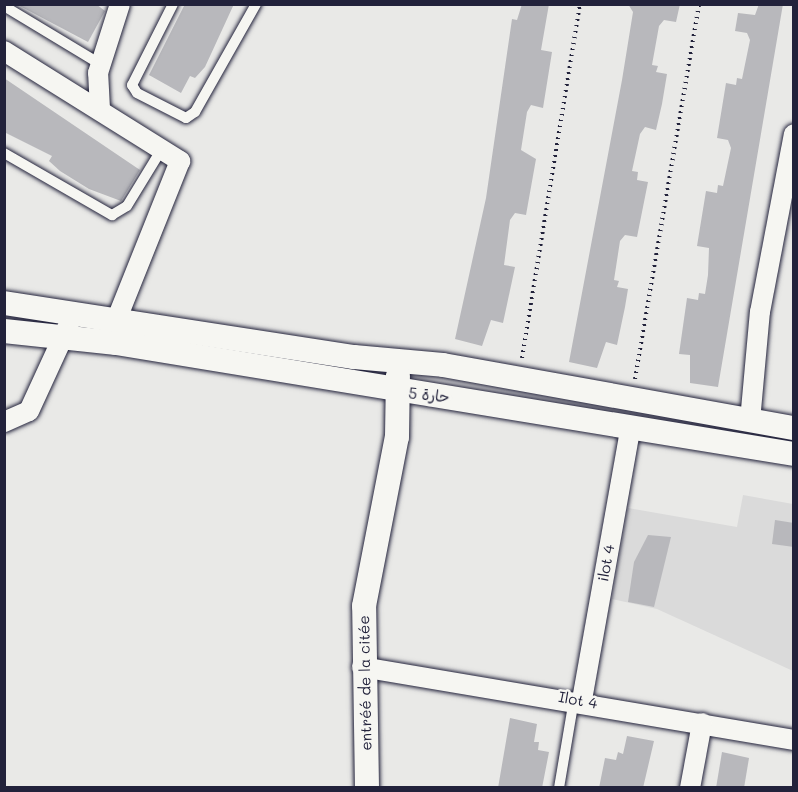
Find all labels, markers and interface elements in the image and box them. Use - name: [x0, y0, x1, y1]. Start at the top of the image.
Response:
- street label: حارة 5: [408, 384, 450, 406]
- street label: ilot 4: [594, 543, 618, 583]
- street label: entréé de la citée: [355, 615, 375, 751]
- street label: Ilot 4: [557, 688, 599, 712]

